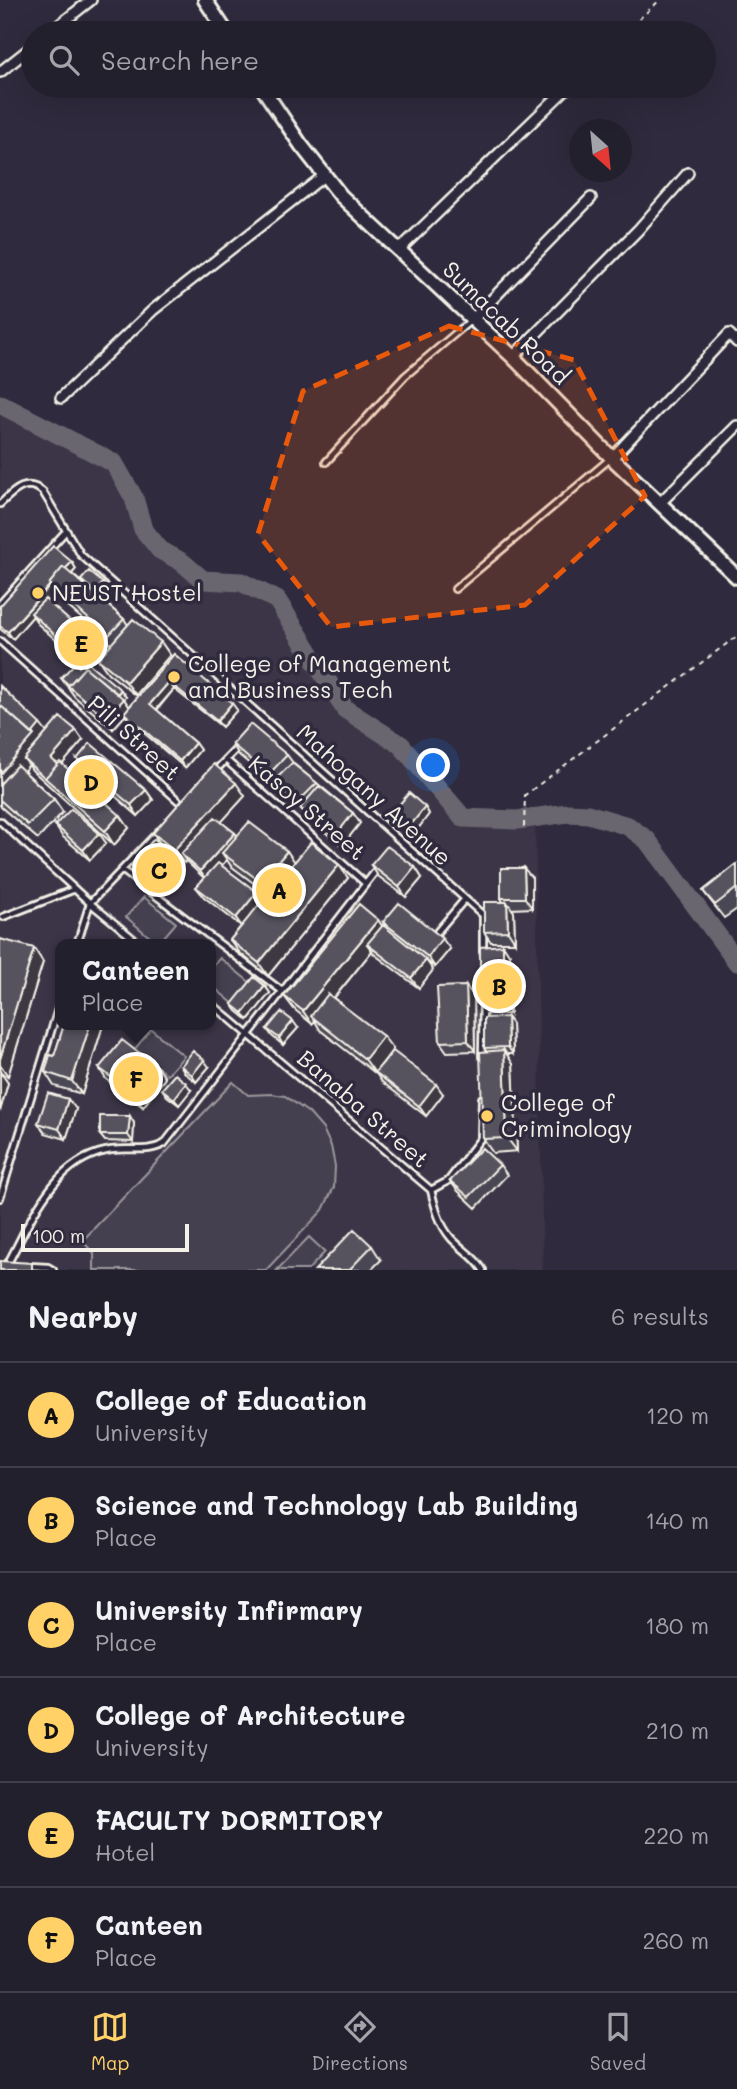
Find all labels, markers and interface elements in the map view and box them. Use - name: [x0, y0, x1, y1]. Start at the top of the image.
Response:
- search box: [21, 21, 716, 98]
- icon: search: [45, 41, 83, 79]
- text: Search here: [101, 43, 259, 77]
- north arrow: [569, 119, 632, 182]
- street label: Sumacab Road: [437, 254, 577, 391]
- place label: NEUST Hostel: [52, 577, 202, 607]
- marker: NEUST Hostel: [30, 585, 46, 601]
- pin: E: [58, 617, 104, 669]
- place label: College of Management and Business Tech: [188, 648, 451, 704]
- marker: College of Management and Business Tech: [166, 669, 182, 685]
- street label: Pili Street: [82, 688, 187, 787]
- street label: Mahogany Avenue: [291, 717, 459, 872]
- street label: Kasoy Street: [243, 748, 372, 866]
- your location: [416, 748, 450, 782]
- pin: D: [68, 756, 114, 808]
- pin: C: [136, 844, 182, 896]
- pin: A: [256, 864, 302, 916]
- popup: [55, 939, 216, 1030]
- text: Canteen: [82, 953, 189, 987]
- pin: B: [476, 960, 522, 1012]
- text: Place: [82, 987, 144, 1017]
- street label: Banaba Street: [291, 1043, 436, 1174]
- pin: F: [113, 1053, 159, 1105]
- place label: College of Criminology: [501, 1087, 633, 1143]
- marker: College of Criminology: [479, 1108, 495, 1124]
- scale bar: [21, 1221, 189, 1253]
- text: 100 m: [32, 1223, 85, 1248]
- text: Nearby: [28, 1296, 138, 1336]
- text: 6 results: [611, 1301, 709, 1331]
- text: College of Education: [95, 1383, 367, 1417]
- text: A: [43, 1400, 59, 1430]
- text: 120 m: [646, 1400, 709, 1430]
- text: University: [95, 1417, 208, 1447]
- text: Science and Technology Lab Building: [95, 1488, 578, 1522]
- text: B: [43, 1505, 59, 1535]
- text: 140 m: [645, 1505, 709, 1535]
- text: Place: [95, 1522, 157, 1552]
- text: University Infirmary: [95, 1593, 363, 1627]
- text: C: [42, 1610, 60, 1640]
- text: 180 m: [645, 1610, 709, 1640]
- text: Place: [95, 1627, 157, 1657]
- text: College of Architecture: [95, 1698, 405, 1732]
- text: D: [43, 1715, 59, 1745]
- text: 210 m: [646, 1715, 709, 1745]
- text: University: [95, 1732, 208, 1762]
- text: FACULTY DORMITORY: [95, 1803, 384, 1837]
- text: E: [44, 1820, 58, 1850]
- text: 220 m: [643, 1820, 709, 1850]
- text: Hotel: [95, 1837, 155, 1867]
- text: Canteen: [95, 1908, 203, 1942]
- text: F: [44, 1925, 58, 1955]
- text: 260 m: [642, 1925, 709, 1955]
- text: Place: [95, 1942, 157, 1972]
- tab: Map: [91, 2008, 130, 2075]
- tab: Directions: [311, 2008, 408, 2075]
- tab: Saved: [590, 2008, 646, 2075]

